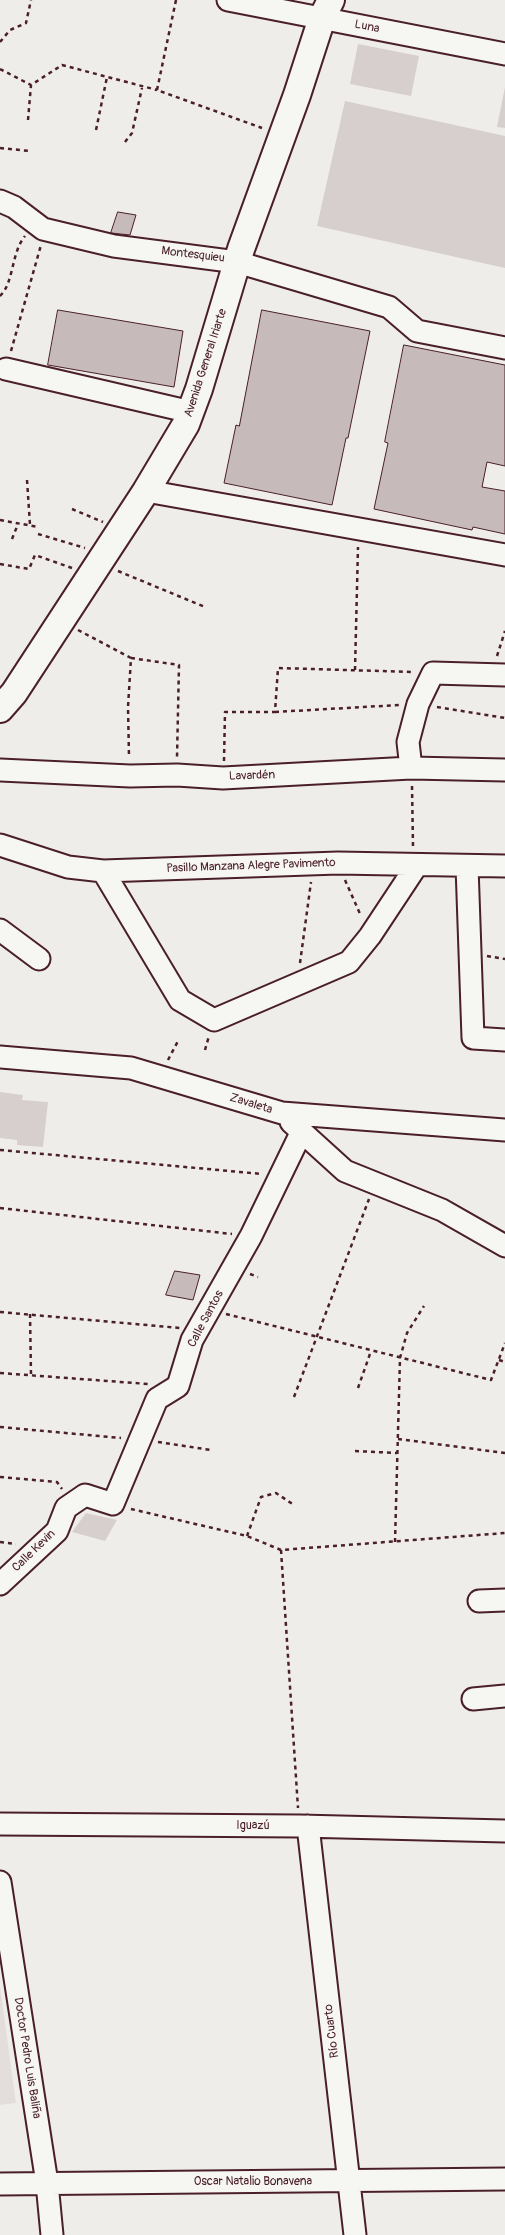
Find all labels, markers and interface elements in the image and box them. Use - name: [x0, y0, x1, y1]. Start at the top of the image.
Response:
- street label: Luna: [353, 18, 381, 36]
- street label: Montesquieu: [161, 244, 225, 266]
- street label: Avenida General Iriarte: [182, 307, 230, 419]
- street label: Lavardén: [229, 768, 275, 784]
- street label: Pasillo Manzana Alegre Pavimento: [166, 856, 336, 876]
- street label: Zavaleta: [228, 1091, 274, 1117]
- street label: Calle Santos: [185, 1288, 227, 1350]
- street label: Calle Kevin: [9, 1527, 59, 1575]
- street label: Iguazú: [236, 1819, 270, 1833]
- street label: Doctor Pedro Luis Baliña: [10, 1996, 44, 2120]
- street label: Río Cuarto: [322, 2003, 342, 2059]
- street label: Oscar Natalio Bonavena: [194, 2175, 312, 2189]

